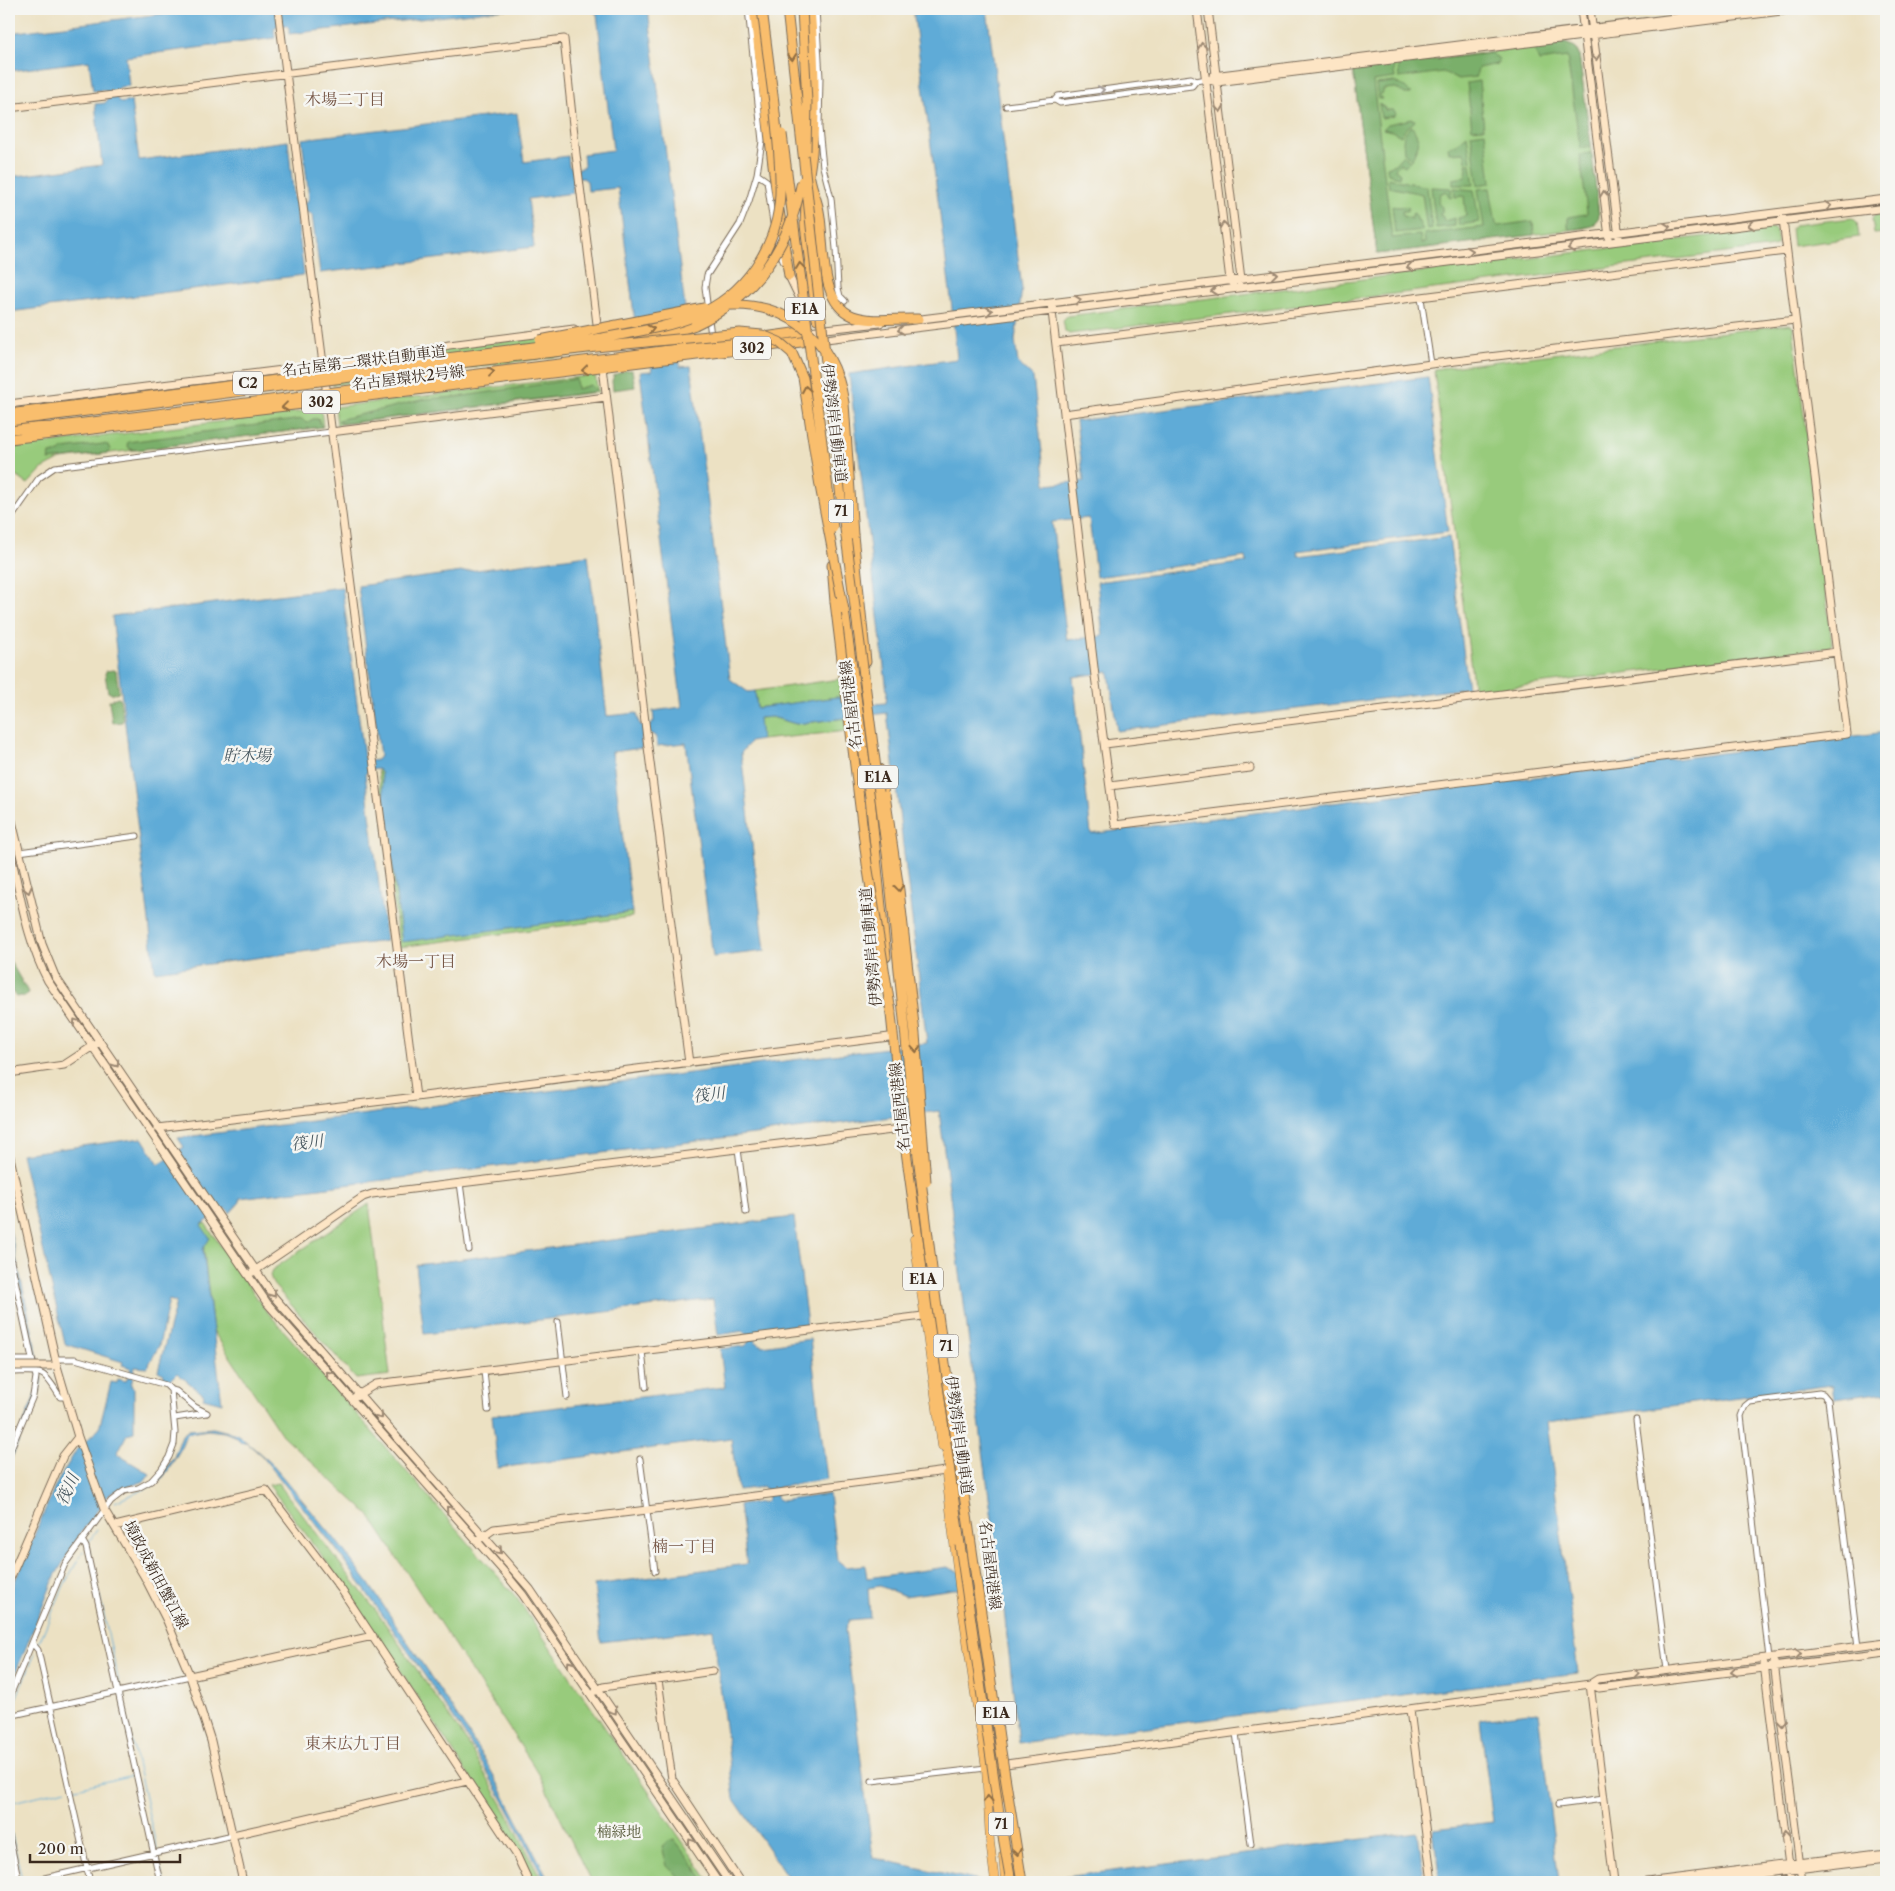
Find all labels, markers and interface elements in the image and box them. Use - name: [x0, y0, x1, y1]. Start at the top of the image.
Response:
- one-way arrow: [1197, 42, 1208, 50]
- one-way arrow: [1591, 53, 1601, 61]
- one-way arrow: [786, 54, 797, 62]
- one-way arrow: [1097, 85, 1105, 96]
- district label: 木場二丁目: [305, 89, 385, 109]
- one-way arrow: [1214, 106, 1225, 114]
- one-way arrow: [1599, 190, 1610, 198]
- one-way arrow: [1825, 201, 1833, 212]
- one-way arrow: [1747, 219, 1755, 230]
- one-way arrow: [1219, 221, 1230, 229]
- one-way arrow: [1663, 222, 1671, 232]
- one-way arrow: [1567, 242, 1576, 252]
- one-way arrow: [1467, 246, 1475, 257]
- one-way arrow: [1406, 261, 1414, 272]
- one-way arrow: [795, 262, 805, 271]
- one-way arrow: [1270, 270, 1279, 280]
- one-way arrow: [1210, 285, 1218, 296]
- one-way arrow: [1075, 295, 1083, 306]
- road number: E1A: [785, 298, 825, 320]
- one-way arrow: [985, 306, 993, 317]
- one-way arrow: [646, 324, 655, 335]
- one-way arrow: [896, 324, 904, 335]
- road number: 302: [733, 336, 771, 359]
- street label: 名古屋第二環状自動車道: [281, 341, 447, 380]
- street label: 名古屋環状2号線: [350, 361, 465, 394]
- street label: 伊勢湾岸自動車道: [818, 362, 851, 484]
- one-way arrow: [580, 364, 589, 374]
- one-way arrow: [488, 367, 496, 378]
- road number: C2: [233, 372, 263, 394]
- one-way arrow: [801, 385, 811, 394]
- road number: 302: [302, 391, 340, 414]
- one-way arrow: [280, 401, 288, 412]
- road number: 71: [828, 500, 854, 522]
- street label: 名古屋西港線: [836, 659, 865, 751]
- water label: 貯木場: [223, 745, 273, 765]
- road number: E1A: [858, 766, 898, 789]
- one-way arrow: [893, 884, 904, 892]
- one-way arrow: [23, 885, 33, 893]
- street label: 伊勢湾岸自動車道: [856, 886, 885, 1008]
- district label: 木場一丁目: [376, 951, 456, 971]
- one-way arrow: [73, 1019, 82, 1028]
- one-way arrow: [911, 1046, 922, 1054]
- one-way arrow: [110, 1059, 119, 1068]
- street label: 名古屋西港線: [885, 1061, 914, 1153]
- water label: 筏川: [692, 1082, 728, 1106]
- water label: 筏川: [290, 1130, 326, 1154]
- road number: E1A: [903, 1268, 943, 1290]
- one-way arrow: [267, 1288, 275, 1297]
- road number: 71: [934, 1334, 958, 1358]
- one-way arrow: [326, 1370, 335, 1379]
- street label: 伊勢湾岸自動車道: [942, 1374, 977, 1496]
- one-way arrow: [374, 1411, 383, 1420]
- water label: 筏川: [51, 1468, 83, 1508]
- one-way arrow: [445, 1505, 454, 1514]
- street label: 境政成新田蟹江線: [120, 1517, 193, 1632]
- street label: 名古屋西港線: [976, 1519, 1005, 1611]
- district label: 楠一丁目: [652, 1536, 716, 1556]
- one-way arrow: [493, 1546, 502, 1555]
- one-way arrow: [1794, 1649, 1802, 1660]
- one-way arrow: [567, 1660, 576, 1669]
- one-way arrow: [1729, 1666, 1738, 1676]
- one-way arrow: [1633, 1669, 1641, 1680]
- road number: E1A: [976, 1702, 1016, 1725]
- one-way arrow: [608, 1706, 617, 1715]
- one-way arrow: [1776, 1719, 1787, 1727]
- district label: 東末広九丁目: [305, 1733, 401, 1753]
- one-way arrow: [982, 1795, 993, 1803]
- road number: 71: [988, 1812, 1014, 1836]
- park label: 楠緑地: [596, 1822, 642, 1841]
- one-way arrow: [1780, 1830, 1791, 1838]
- scale bar: [30, 1831, 180, 1863]
- one-way arrow: [688, 1838, 697, 1848]
- text: 200 m: [38, 1839, 84, 1858]
- one-way arrow: [1011, 1848, 1021, 1856]

